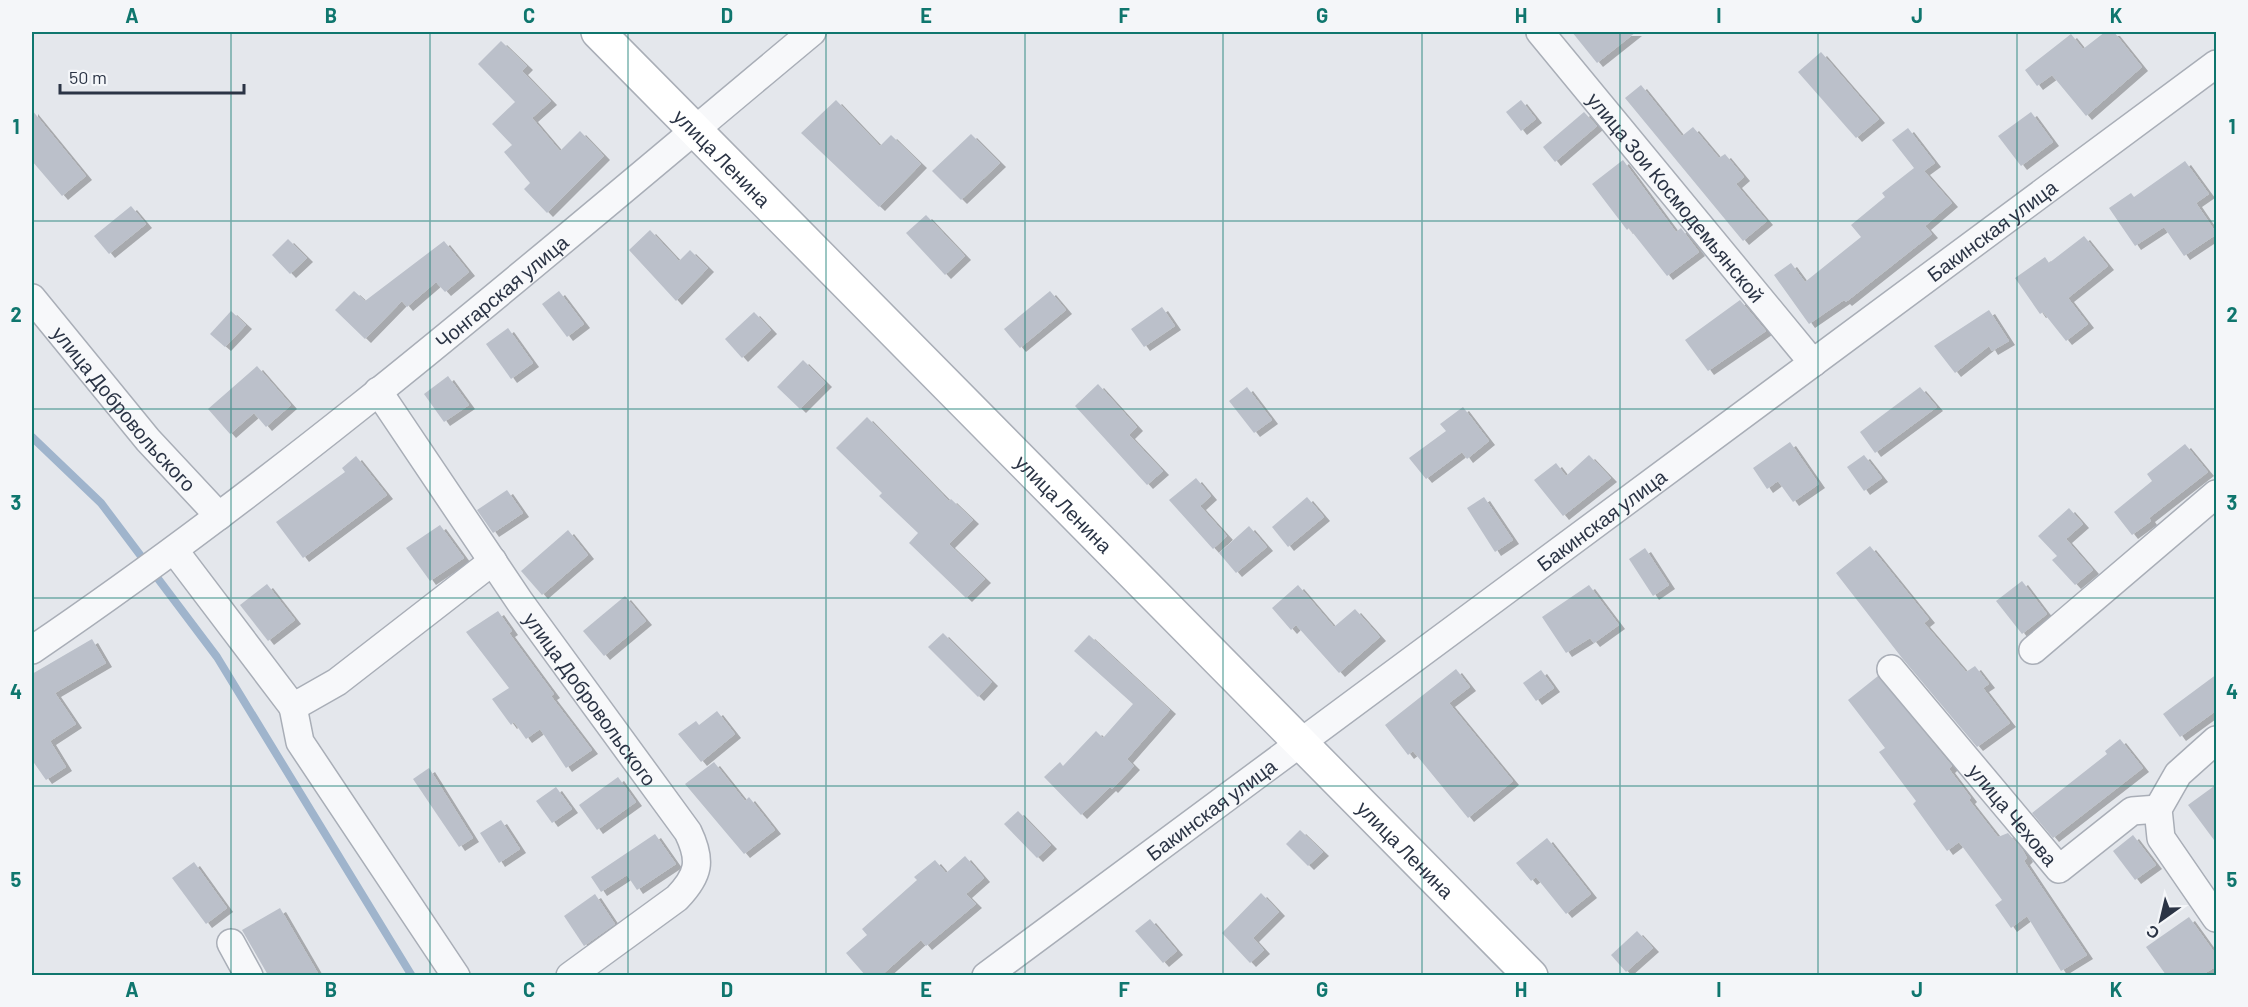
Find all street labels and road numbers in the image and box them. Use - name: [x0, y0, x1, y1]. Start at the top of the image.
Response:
- street label: улица Зои Космодемьянской: [1583, 87, 1770, 307]
- street label: улица Ленина: [669, 104, 776, 212]
- street label: Бакинская улица: [1922, 174, 2062, 286]
- street label: Чонгарская улица: [430, 229, 573, 353]
- street label: улица Добровольского: [48, 321, 201, 496]
- street label: улица Ленина: [1011, 450, 1118, 558]
- street label: Бакинская улица: [1532, 463, 1672, 576]
- street label: улица Добровольского: [519, 607, 662, 790]
- street label: Бакинская улица: [1141, 753, 1281, 865]
- street label: улица Чехова: [1964, 759, 2063, 871]
- street label: улица Ленина: [1352, 795, 1460, 904]

